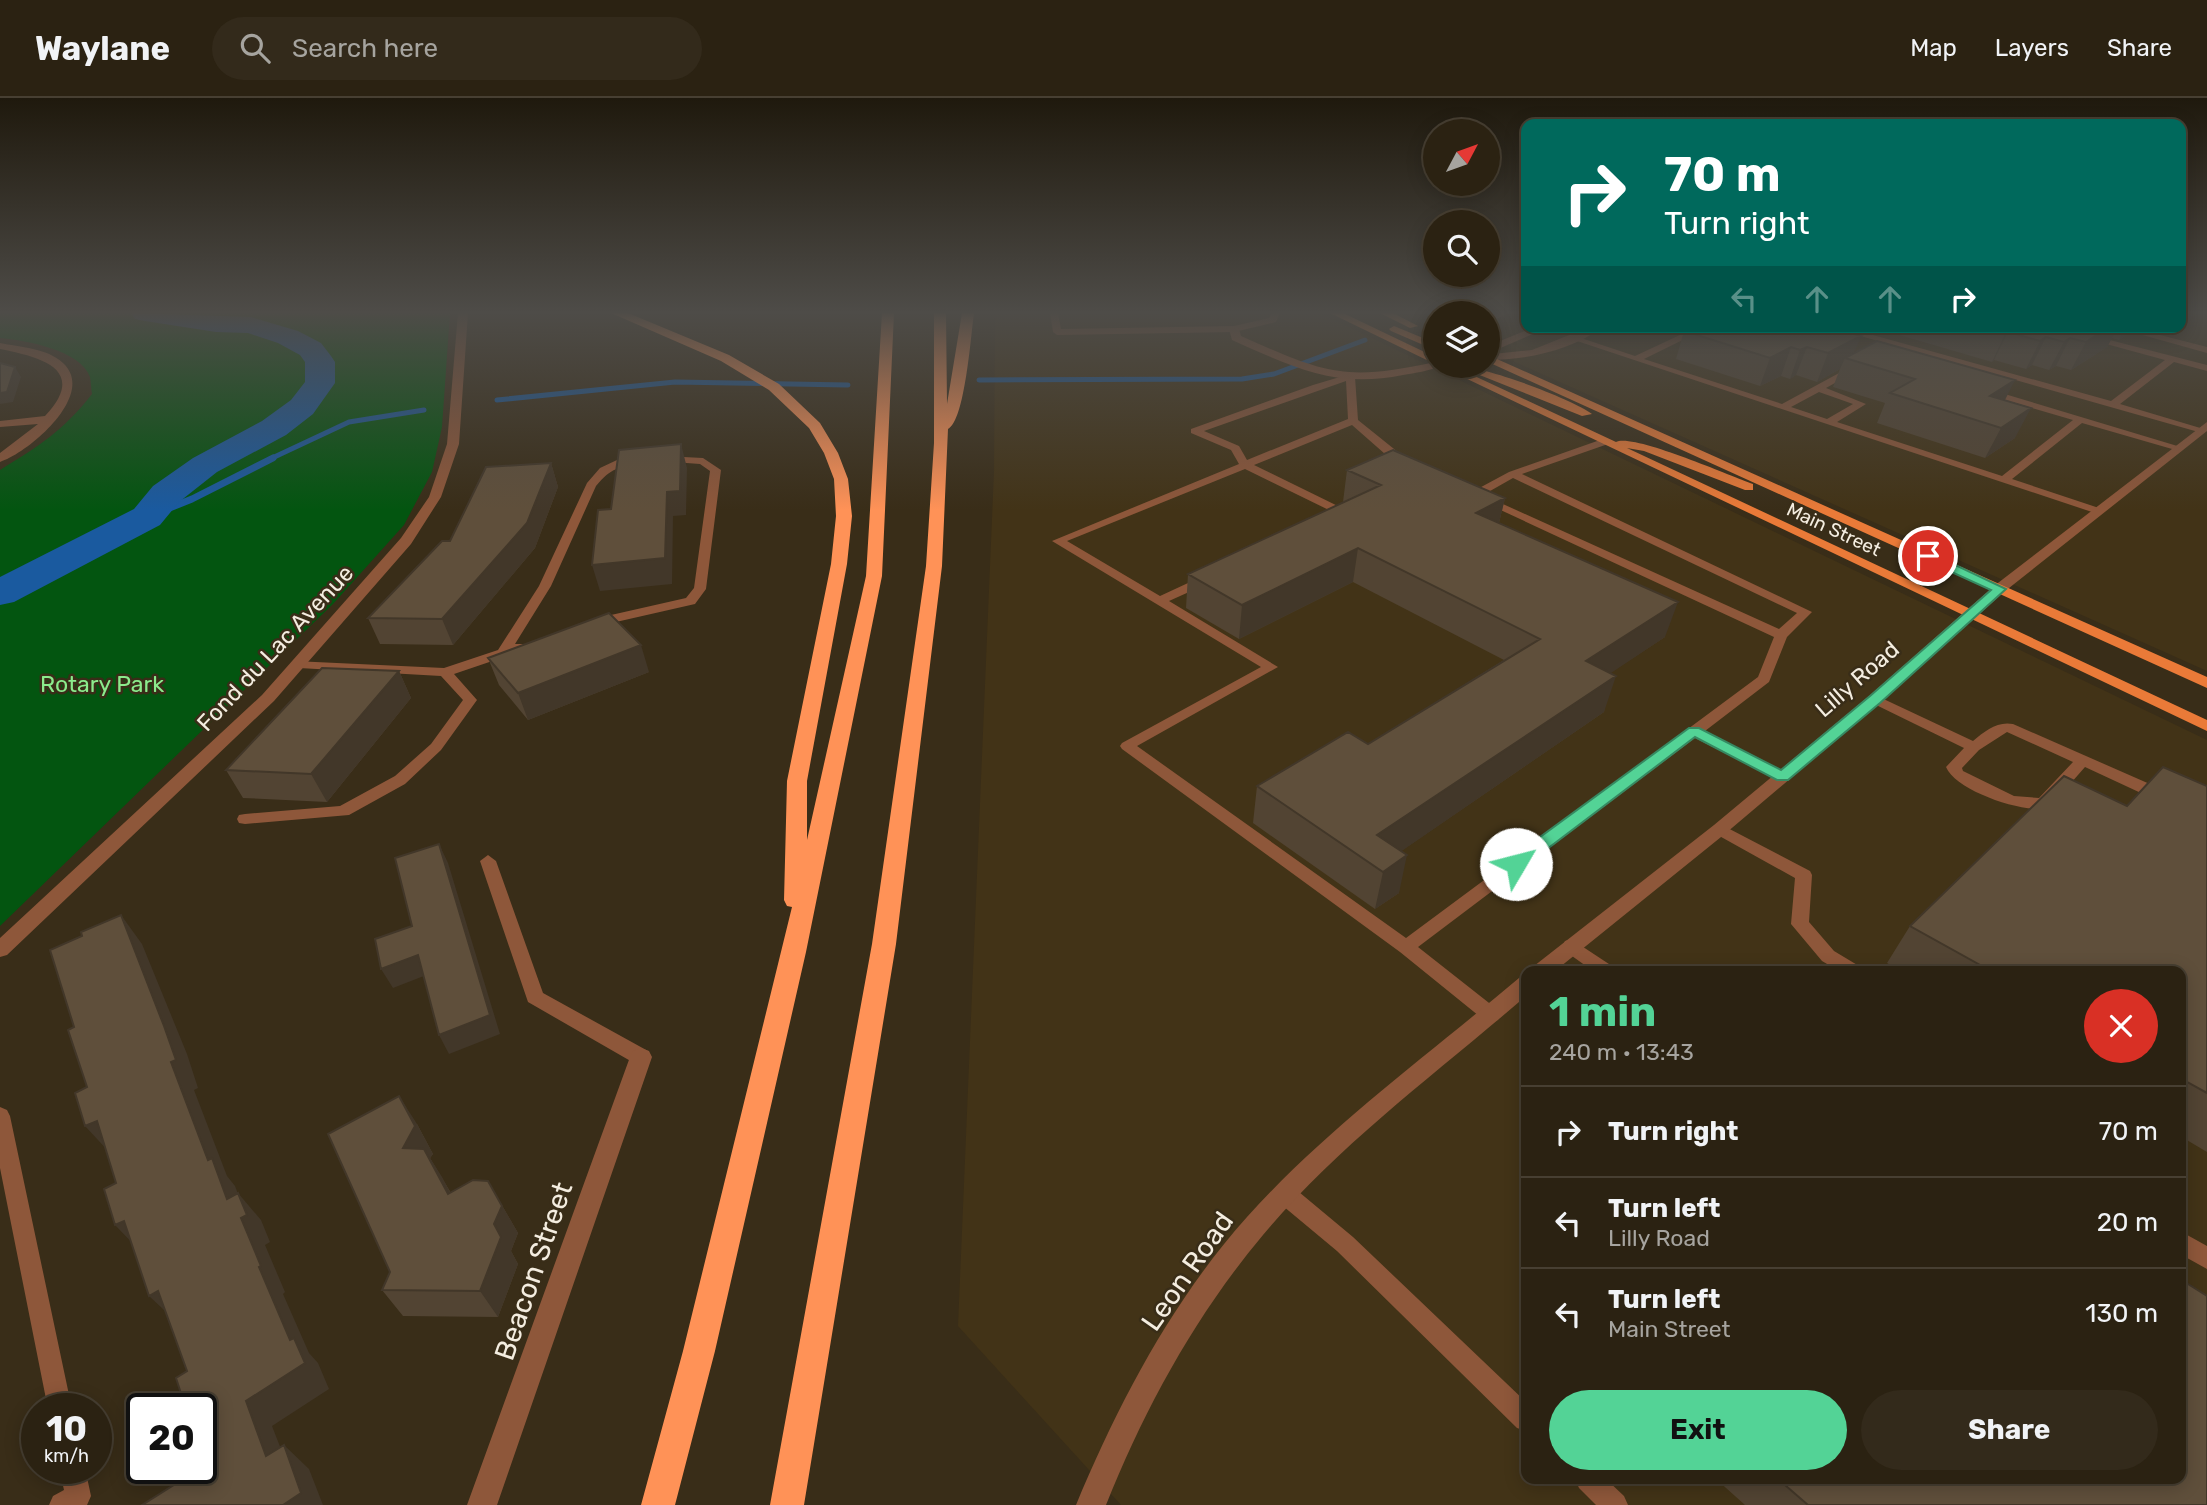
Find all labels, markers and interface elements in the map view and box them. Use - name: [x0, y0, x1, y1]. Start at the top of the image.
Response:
- search box: [212, 17, 702, 80]
- text: Waylane: [35, 29, 170, 68]
- icon: search: [236, 29, 274, 67]
- text: Search here: [292, 33, 438, 64]
- text: Map: [1910, 34, 1957, 62]
- text: Layers: [1995, 34, 2069, 62]
- text: Share: [2107, 34, 2172, 62]
- north arrow: [1423, 119, 1500, 196]
- map controls: [1423, 119, 1500, 378]
- text: 70 m: [1664, 145, 1781, 203]
- icon: right: [1549, 147, 1640, 238]
- text: Turn right: [1664, 204, 1809, 242]
- button: search: [1423, 210, 1500, 287]
- icon: left: [1725, 280, 1763, 318]
- icon: ahead: [1798, 280, 1836, 318]
- icon: ahead: [1871, 280, 1909, 318]
- icon: right: [1944, 280, 1982, 318]
- button: layers: [1423, 301, 1500, 378]
- street label: Main Street: [1783, 498, 1885, 562]
- pin: [1898, 526, 1958, 586]
- icon: arrive: [1909, 537, 1947, 575]
- street label: Fond du Lac Avenue: [191, 559, 359, 737]
- street label: Lilly Road: [1809, 635, 1905, 723]
- park label: Rotary Park: [40, 670, 164, 698]
- position arrow: [1479, 827, 1553, 901]
- text: 1 min: [1549, 987, 1656, 1037]
- button: close: [2084, 989, 2158, 1063]
- text: 240 m · 13:43: [1549, 1038, 1694, 1066]
- icon: right: [1549, 1113, 1587, 1151]
- text: Turn right: [1608, 1116, 1738, 1147]
- text: 70 m: [2099, 1116, 2158, 1147]
- street label: Beacon Street: [488, 1178, 579, 1365]
- text: Turn left: [1608, 1193, 1720, 1224]
- icon: left: [1549, 1204, 1587, 1242]
- street label: Leon Road: [1134, 1206, 1240, 1337]
- text: 20 m: [2097, 1207, 2158, 1238]
- text: Lilly Road: [1608, 1224, 1710, 1252]
- text: Turn left: [1608, 1284, 1720, 1315]
- icon: left: [1549, 1295, 1587, 1333]
- text: 130 m: [2085, 1298, 2158, 1329]
- text: Main Street: [1608, 1315, 1731, 1343]
- button: Exit: [1549, 1390, 1847, 1470]
- button: Share: [1861, 1390, 2158, 1470]
- speed limit sign: 20: [126, 1393, 217, 1484]
- text: 10: [46, 1408, 87, 1450]
- text: km/h: [44, 1445, 89, 1467]

